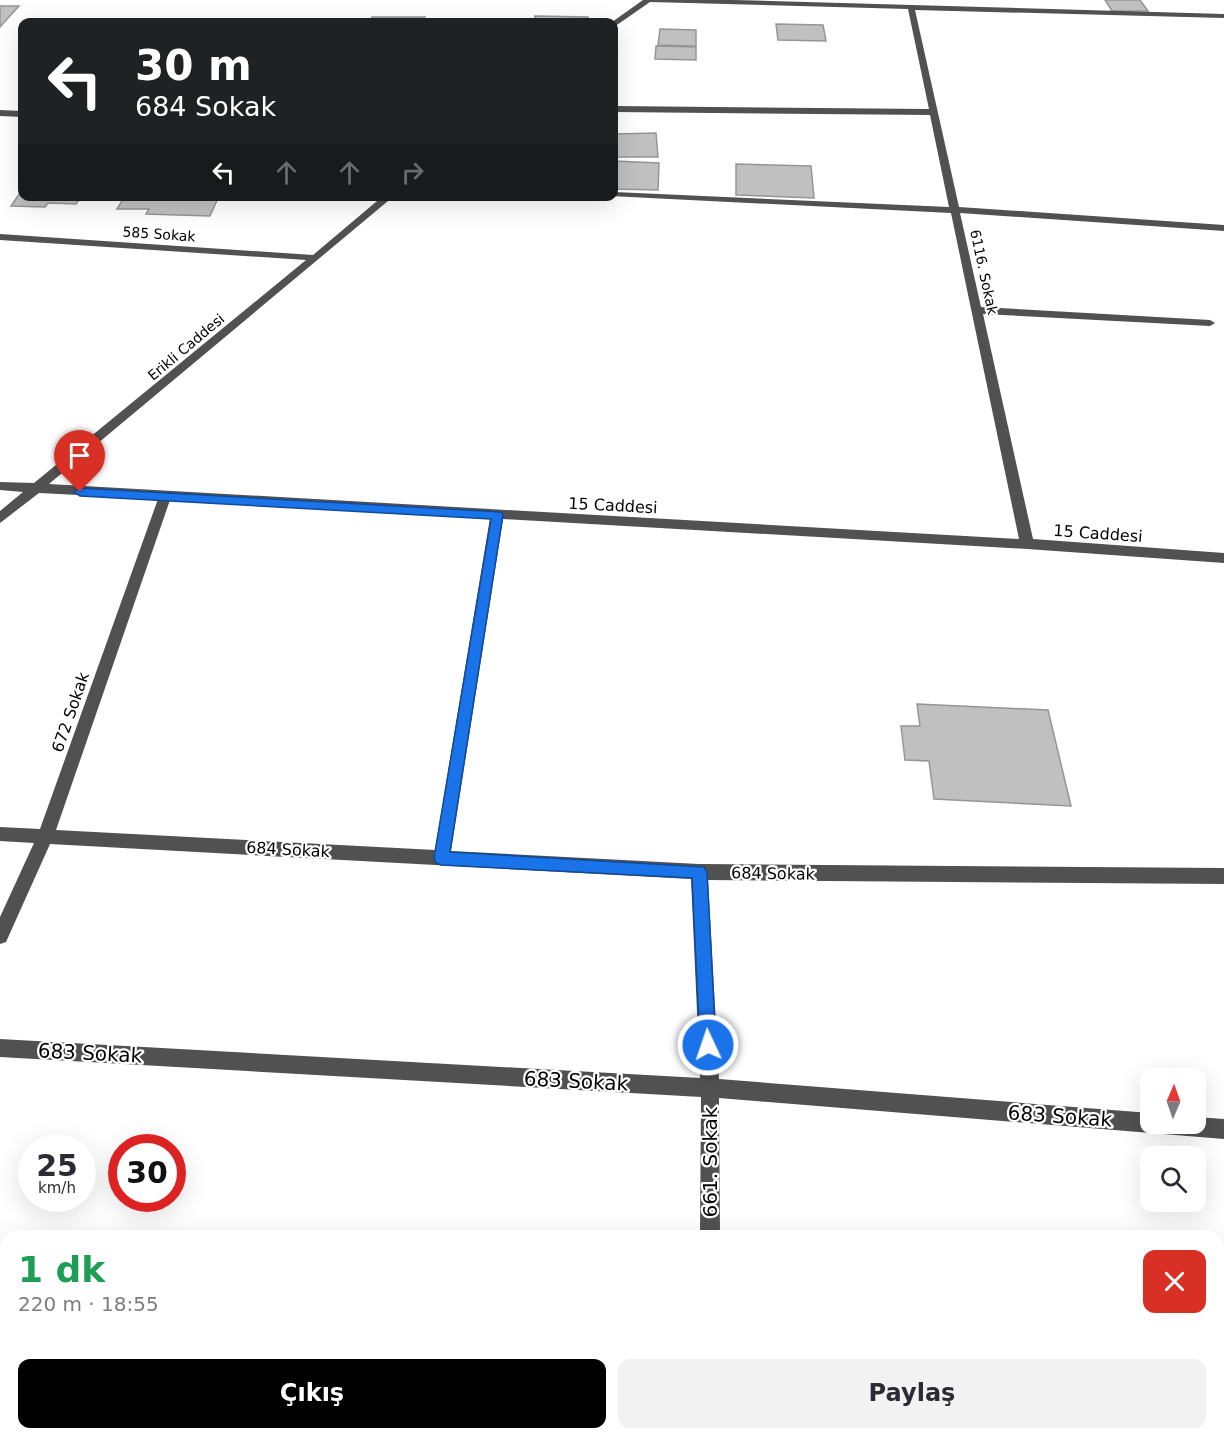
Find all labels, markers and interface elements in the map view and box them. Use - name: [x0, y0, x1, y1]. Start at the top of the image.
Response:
- text: 30 m: [135, 41, 252, 90]
- icon: left: [36, 42, 114, 120]
- text: 684 Sokak: [135, 91, 276, 122]
- icon: left: [207, 156, 240, 189]
- icon: ahead: [270, 156, 303, 189]
- icon: ahead: [333, 156, 366, 189]
- icon: right: [396, 156, 429, 189]
- street label: 585 Sokak: [122, 223, 197, 245]
- street label: 6116. Sokak: [967, 228, 1001, 317]
- street label: Erikli Caddesi: [145, 310, 227, 384]
- pin: [54, 430, 105, 492]
- icon: arrive: [63, 439, 96, 472]
- street label: 15 Caddesi: [568, 494, 658, 517]
- street label: 15 Caddesi: [1053, 521, 1143, 546]
- street label: 672 Sokak: [48, 669, 93, 755]
- street label: 684 Sokak: [246, 838, 331, 861]
- street label: 684 Sokak: [731, 863, 816, 884]
- position arrow: [676, 1013, 740, 1077]
- street label: 683 Sokak: [37, 1038, 143, 1068]
- street label: 683 Sokak: [523, 1066, 629, 1096]
- north arrow: [1140, 1068, 1206, 1134]
- map controls: [1140, 1068, 1206, 1212]
- street label: 683 Sokak: [1007, 1100, 1113, 1132]
- street label: 661. Sokak: [698, 1106, 722, 1217]
- speed limit sign: 30: [108, 1134, 186, 1212]
- button: search: [1140, 1146, 1206, 1212]
- text: 25: [36, 1148, 78, 1183]
- text: km/h: [38, 1179, 76, 1197]
- text: 1 dk: [18, 1249, 105, 1290]
- button: close: [1143, 1250, 1206, 1313]
- text: 220 m · 18:55: [18, 1292, 159, 1316]
- button: Çıkış: [18, 1359, 606, 1428]
- button: Paylaş: [618, 1359, 1206, 1428]

